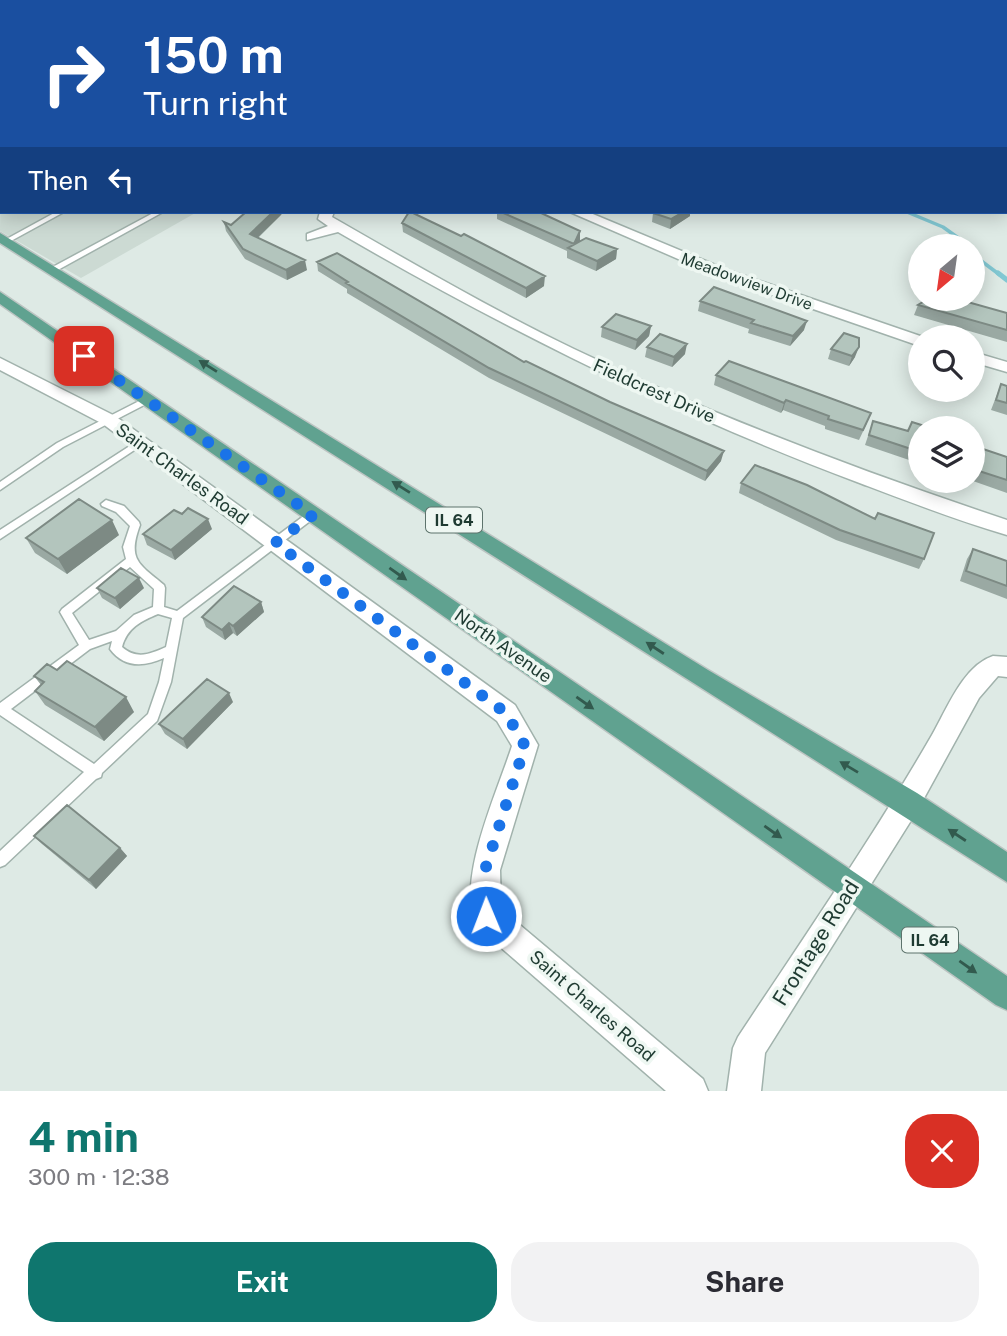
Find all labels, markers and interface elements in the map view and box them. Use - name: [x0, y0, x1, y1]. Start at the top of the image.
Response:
- text: 150 m: [143, 26, 284, 84]
- icon: right: [28, 28, 119, 119]
- text: Turn right: [143, 85, 288, 122]
- icon: left: [102, 161, 140, 199]
- text: Then: [28, 165, 88, 196]
- north arrow: [908, 234, 985, 312]
- map controls: [908, 234, 985, 493]
- street label: Meadowview Drive: [678, 249, 815, 314]
- button: search: [908, 325, 985, 402]
- pin: [54, 326, 114, 386]
- icon: arrive: [65, 337, 103, 375]
- street label: Fieldcrest Drive: [590, 354, 718, 427]
- one-way arrow: [199, 360, 218, 373]
- button: layers: [908, 416, 985, 493]
- street label: Saint Charles Road: [112, 418, 253, 529]
- one-way arrow: [391, 481, 411, 494]
- road number: IL 64: [426, 508, 482, 533]
- one-way arrow: [388, 567, 408, 580]
- street label: North Avenue: [451, 604, 556, 687]
- one-way arrow: [646, 642, 665, 655]
- one-way arrow: [576, 696, 595, 709]
- one-way arrow: [840, 761, 859, 773]
- one-way arrow: [764, 825, 782, 839]
- one-way arrow: [948, 829, 967, 842]
- street label: Frontage Road: [767, 875, 864, 1010]
- position arrow: [449, 879, 523, 953]
- road number: IL 64: [902, 928, 958, 952]
- street label: Saint Charles Road: [526, 946, 659, 1066]
- one-way arrow: [959, 960, 978, 973]
- text: 4 min: [28, 1112, 139, 1161]
- button: close: [905, 1114, 979, 1188]
- text: 300 m · 12:38: [28, 1163, 170, 1190]
- button: Exit: [28, 1242, 497, 1322]
- button: Share: [511, 1242, 979, 1322]

